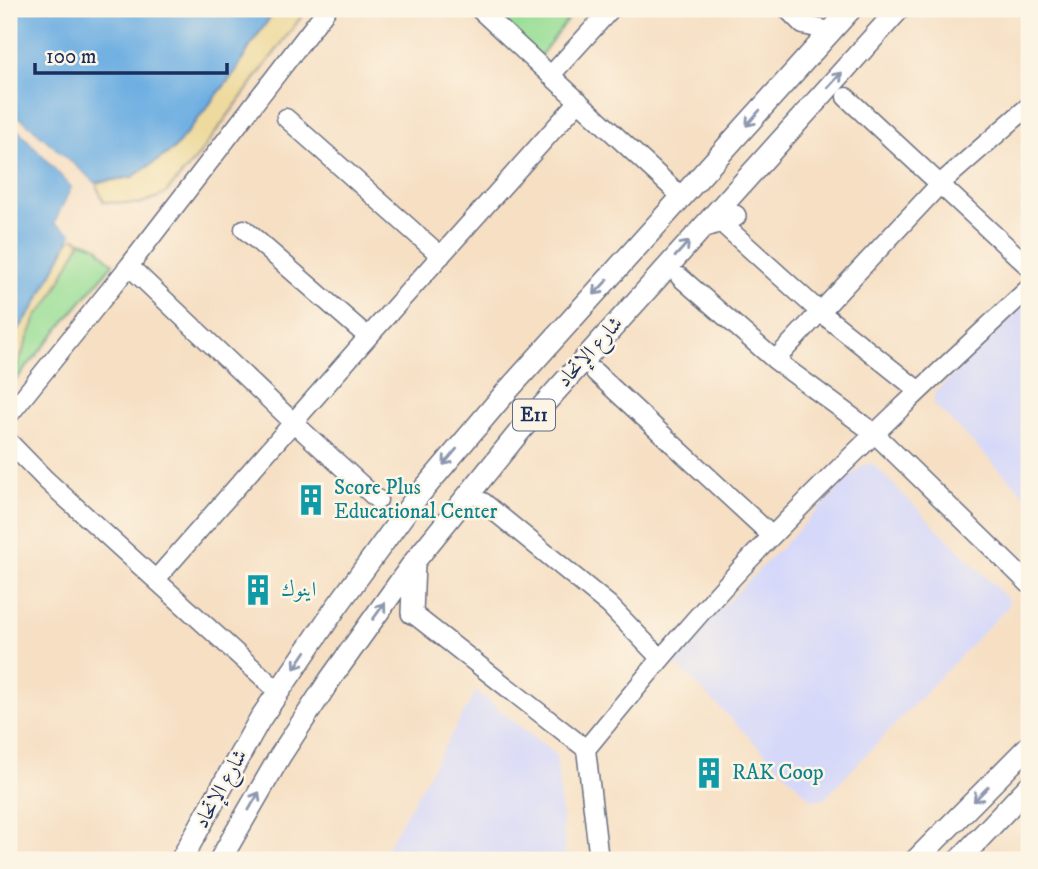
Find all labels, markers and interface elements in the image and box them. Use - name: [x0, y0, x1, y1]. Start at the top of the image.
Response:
- scale bar: [35, 32, 228, 76]
- text: 100 m: [46, 44, 97, 70]
- one-way arrow: [827, 71, 843, 89]
- one-way arrow: [745, 109, 761, 127]
- one-way arrow: [674, 241, 691, 258]
- one-way arrow: [593, 278, 610, 295]
- street label: شارع الإتحاد: [551, 311, 632, 396]
- road number: E11: [513, 400, 555, 430]
- one-way arrow: [443, 448, 458, 466]
- place label: Score Plus Educational Center: [334, 475, 497, 525]
- building icon: Score Plus Educational Center: [294, 483, 328, 517]
- building icon: اينوك: [241, 573, 275, 607]
- place label: اينوك: [281, 577, 316, 603]
- one-way arrow: [372, 602, 386, 621]
- one-way arrow: [293, 650, 307, 669]
- street label: شارع الإتحاد: [189, 745, 257, 835]
- building icon: RAK Coop: [692, 756, 726, 790]
- place label: RAK Coop: [732, 760, 824, 786]
- one-way arrow: [973, 786, 990, 803]
- one-way arrow: [248, 791, 261, 812]

